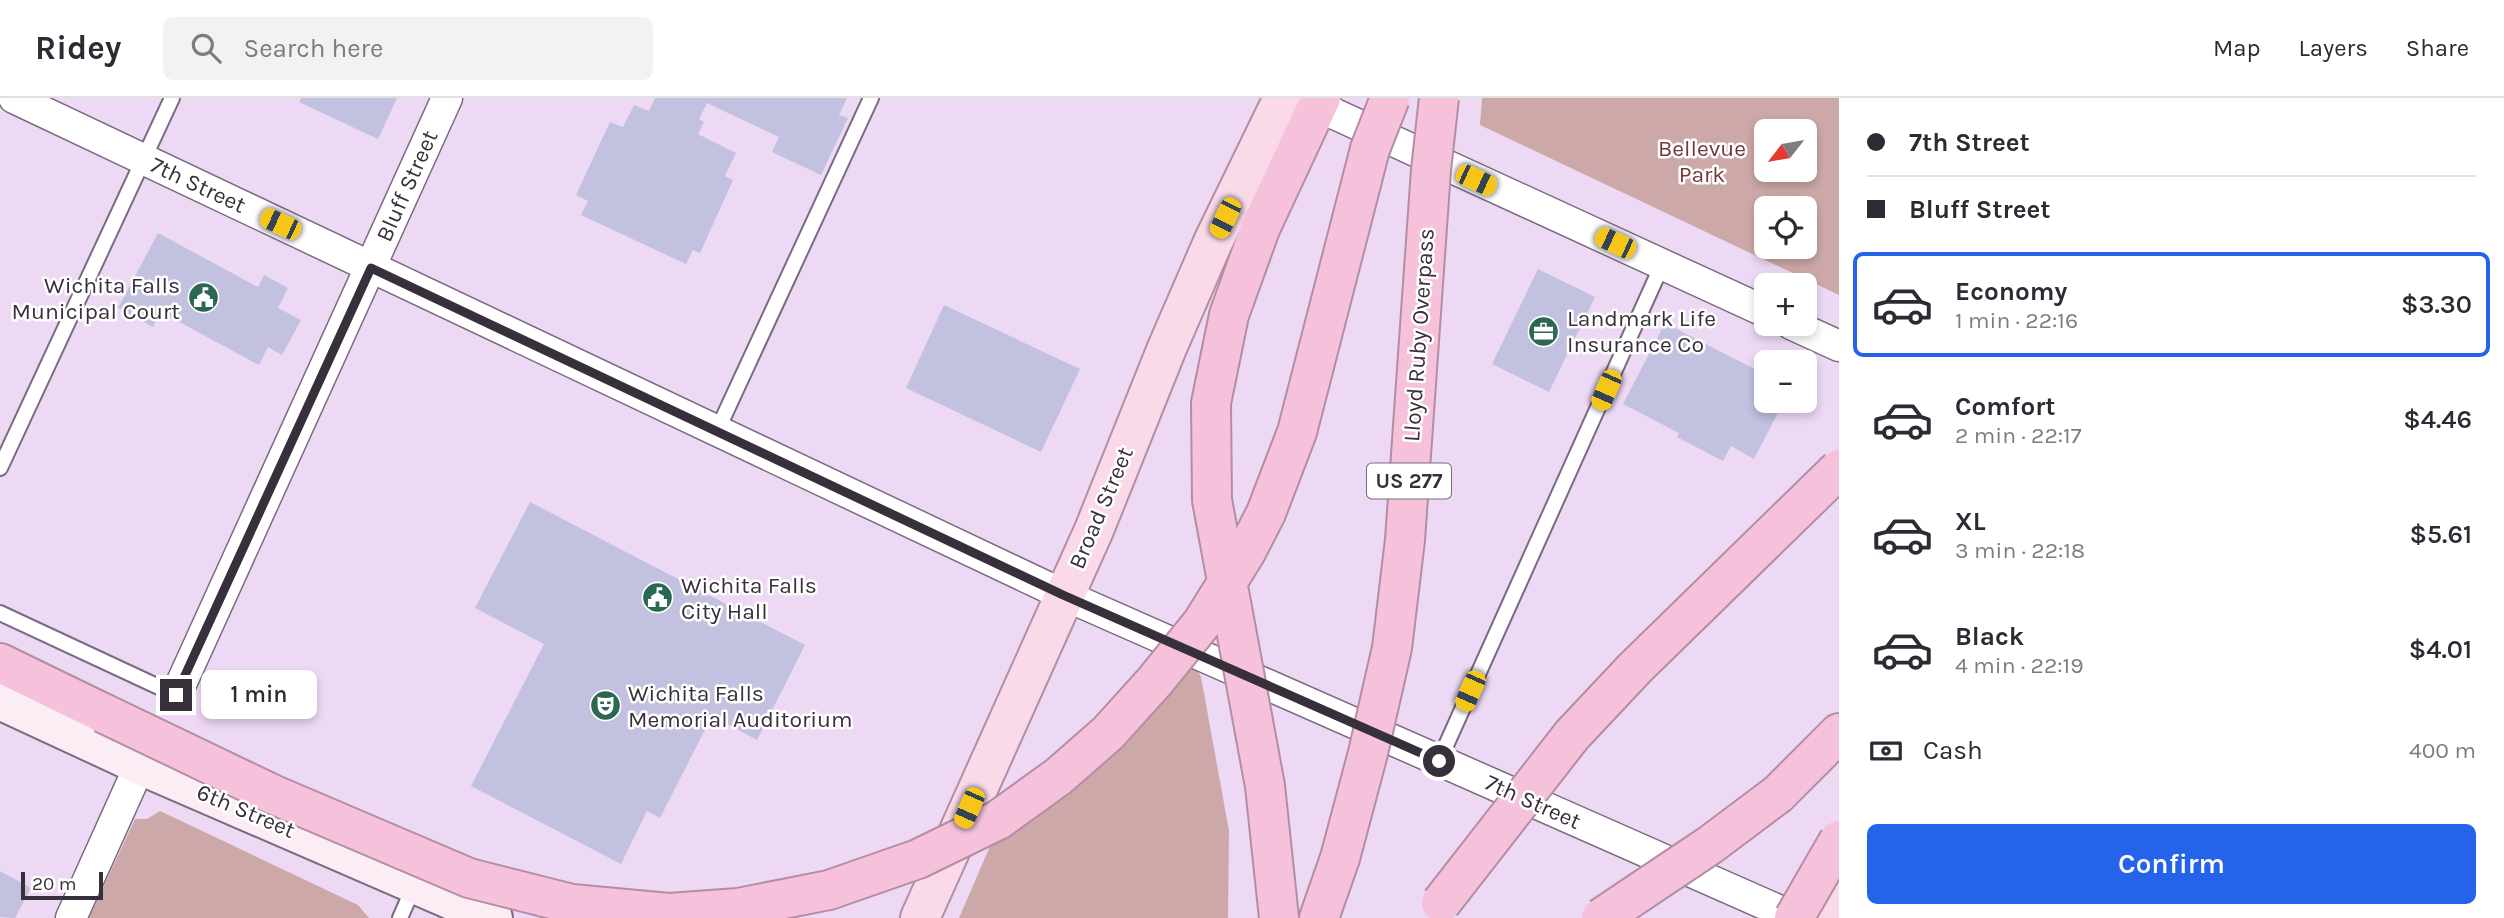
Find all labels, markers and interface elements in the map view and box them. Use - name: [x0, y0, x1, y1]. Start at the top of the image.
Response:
- search box: [163, 17, 653, 80]
- text: Ridey: [35, 29, 121, 67]
- icon: search: [187, 29, 225, 67]
- text: Search here: [243, 33, 383, 64]
- text: Map: [2213, 34, 2261, 62]
- text: Layers: [2299, 34, 2368, 62]
- text: Share: [2406, 34, 2469, 62]
- north arrow: [1754, 119, 1816, 182]
- map controls: [1754, 119, 1817, 413]
- street label: Bluff Street: [370, 126, 444, 246]
- text: 7th Street: [1909, 127, 2030, 158]
- park label: Bellevue Park: [1658, 135, 1746, 188]
- street label: 7th Street: [146, 151, 250, 219]
- car: [1453, 162, 1500, 198]
- text: Bluff Street: [1909, 194, 2051, 225]
- car: [1207, 195, 1244, 241]
- button: locate: [1754, 196, 1817, 259]
- car: [257, 206, 304, 242]
- car: [1592, 225, 1639, 261]
- street label: Lloyd Ruby Overpass: [1398, 227, 1440, 443]
- place label: Wichita Falls Municipal Court: [12, 272, 180, 325]
- button: +: [1754, 273, 1817, 336]
- icon: car: [1871, 273, 1934, 336]
- text: Economy: [1955, 276, 2067, 307]
- public building icon: Wichita Falls Municipal Court: [186, 281, 220, 315]
- text: $3.30: [2401, 289, 2472, 320]
- place label: Landmark Life Insurance Co: [1567, 305, 1716, 358]
- text: 1 min · 22:16: [1955, 307, 2078, 334]
- office icon: Landmark Life Insurance Co: [1527, 314, 1561, 348]
- button: −: [1754, 350, 1817, 413]
- car: [1588, 367, 1625, 413]
- icon: car: [1871, 388, 1934, 451]
- text: Comfort: [1955, 391, 2056, 422]
- text: $4.46: [2403, 404, 2472, 435]
- text: 2 min · 22:17: [1955, 422, 2081, 449]
- street label: Broad Street: [1063, 443, 1139, 573]
- road number: US 277: [1367, 464, 1451, 498]
- icon: car: [1871, 503, 1934, 566]
- text: XL: [1955, 506, 1986, 537]
- text: $5.61: [2410, 519, 2472, 550]
- text: 3 min · 22:18: [1955, 537, 2085, 564]
- place label: Wichita Falls City Hall: [681, 572, 817, 625]
- public building icon: Wichita Falls City Hall: [641, 581, 675, 615]
- icon: car: [1871, 618, 1934, 681]
- text: Black: [1955, 621, 2024, 652]
- text: $4.01: [2409, 634, 2472, 665]
- text: 4 min · 22:19: [1955, 652, 2084, 679]
- car: [1452, 668, 1489, 714]
- callout: 1 min: [200, 670, 316, 720]
- route end: [160, 679, 192, 711]
- place label: Wichita Falls Memorial Auditorium: [628, 680, 853, 733]
- text: 1 min: [230, 681, 288, 708]
- theatre icon: Wichita Falls Memorial Auditorium: [588, 689, 622, 723]
- icon: cash: [1867, 732, 1905, 770]
- text: Cash: [1923, 735, 1983, 766]
- text: 400 m: [2409, 737, 2476, 764]
- route start: [1423, 745, 1455, 777]
- street label: 7th Street: [1481, 769, 1585, 835]
- street label: 6th Street: [193, 778, 300, 844]
- car: [951, 785, 988, 831]
- button: Confirm: [1867, 824, 2476, 904]
- scale bar: [21, 869, 103, 901]
- text: 20 m: [32, 873, 77, 895]

